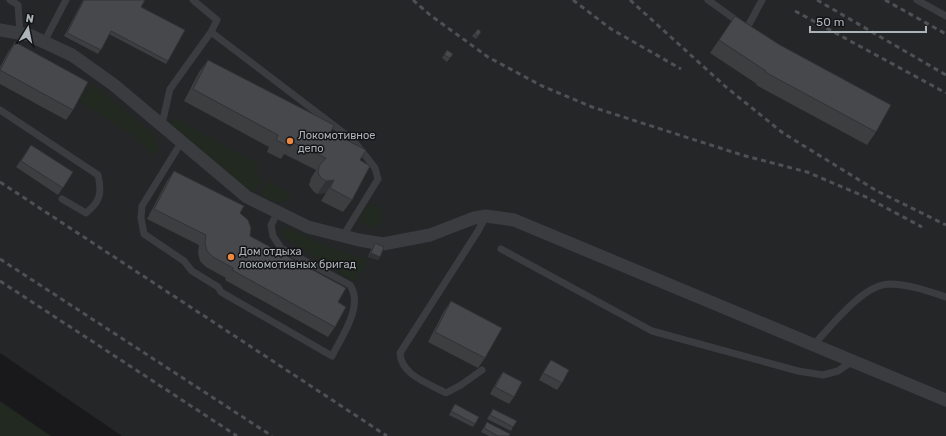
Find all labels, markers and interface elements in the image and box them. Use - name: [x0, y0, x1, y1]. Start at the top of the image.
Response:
- north arrow: [8, 8, 48, 48]
- scale bar: [810, 8, 926, 34]
- text: N: [25, 12, 35, 26]
- text: 50 m: [816, 15, 844, 29]
- place label: Локомотивное депо: [298, 129, 376, 155]
- marker: Локомотивное депо: [285, 136, 295, 146]
- place label: Дом отдыха локомотивных бригад: [239, 245, 357, 271]
- marker: Дом отдыха локомотивных бригад: [226, 252, 236, 262]

